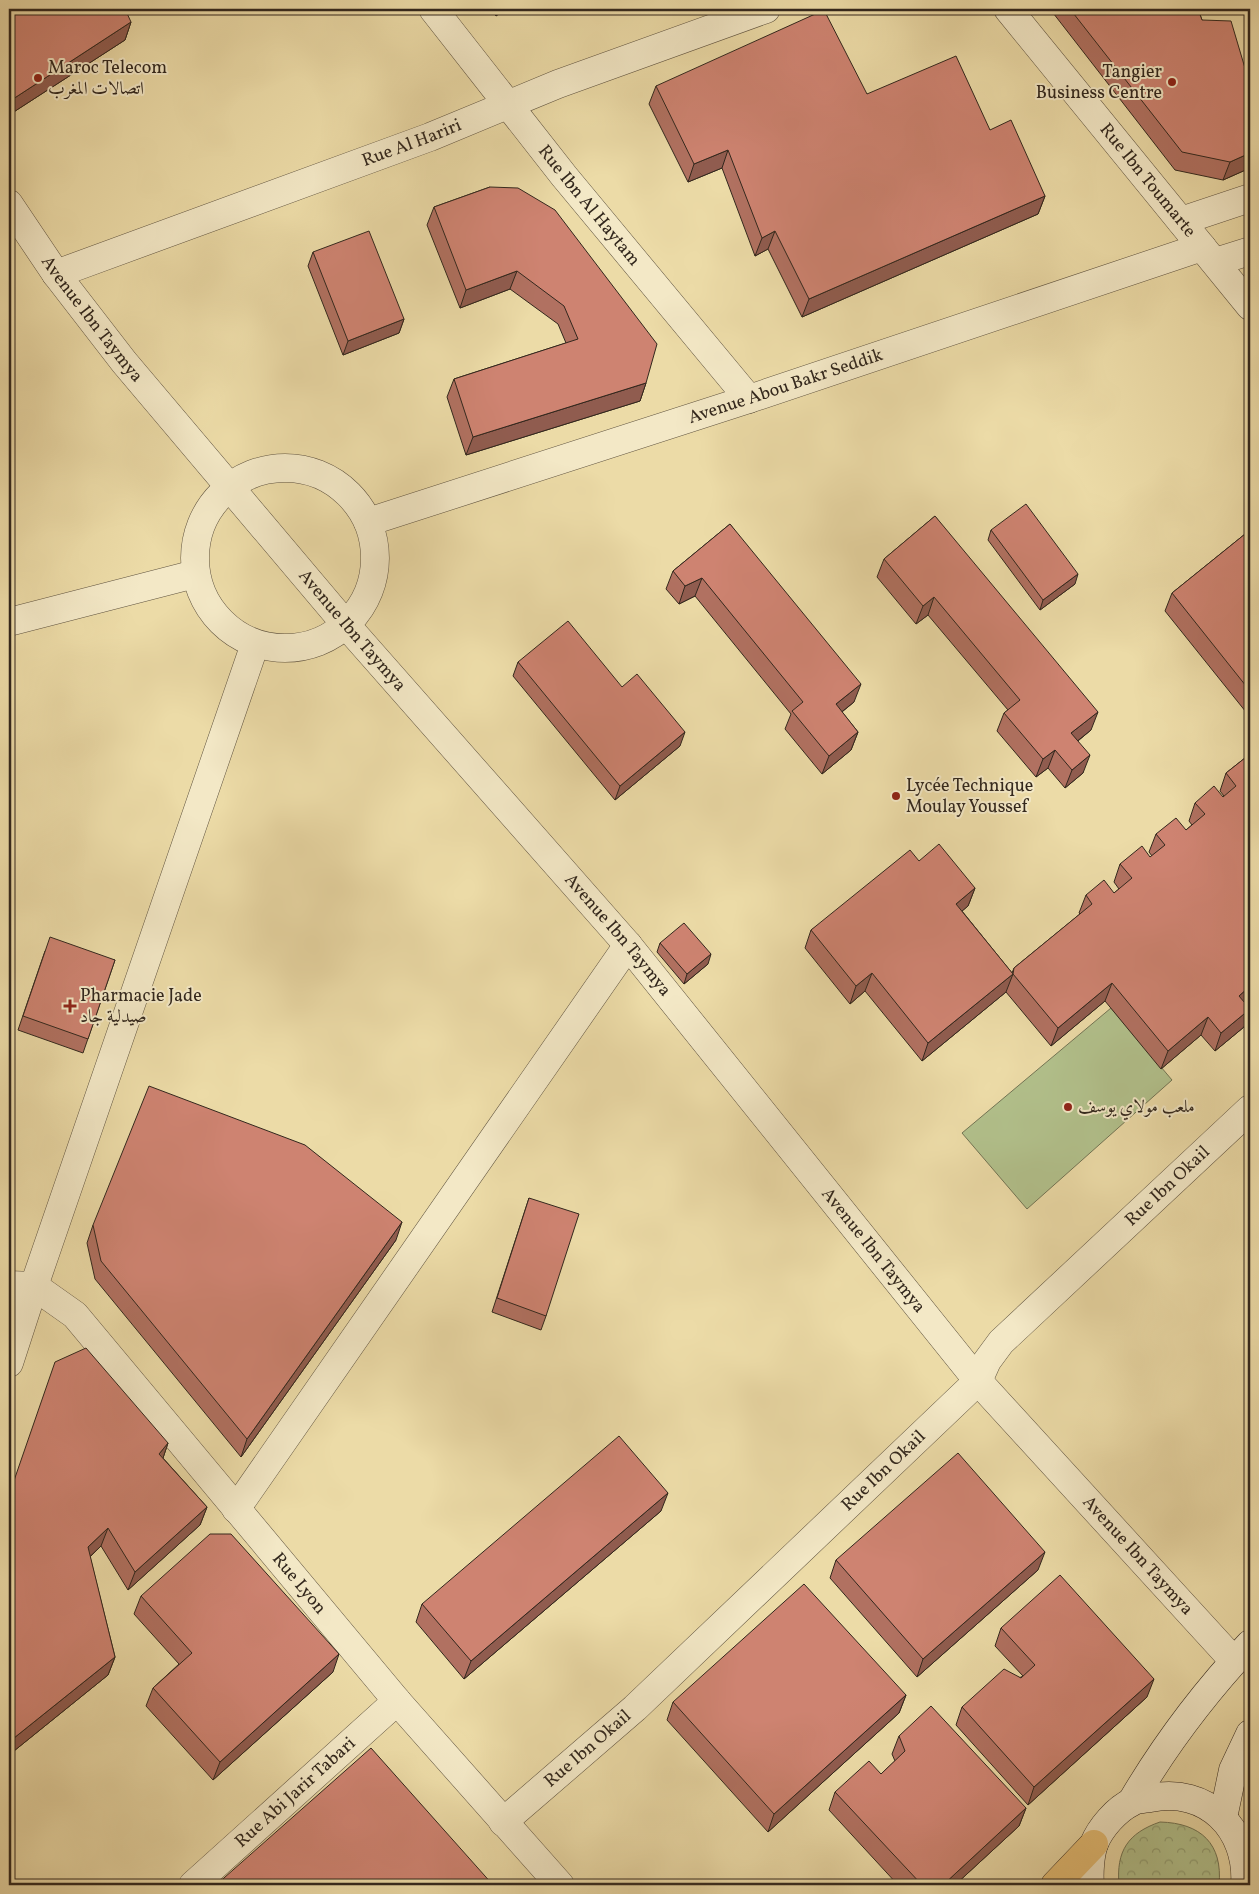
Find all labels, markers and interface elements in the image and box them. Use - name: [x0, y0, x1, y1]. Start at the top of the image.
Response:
- place label: Maroc Telecom اتصالات المغرب: [48, 56, 167, 102]
- place label: Tangier Business Centre: [1036, 60, 1162, 106]
- marker: Maroc Telecom اتصالات المغرب: [32, 72, 44, 84]
- marker: Tangier Business Centre: [1166, 76, 1178, 88]
- street label: Rue Al Hariri: [358, 113, 465, 173]
- street label: Rue Ibn Toumarte: [1093, 118, 1202, 243]
- street label: Rue Ibn Al Haytam: [532, 140, 646, 272]
- street label: Avenue Ibn Taymya: [35, 251, 149, 388]
- street label: Avenue Abou Bakr Seddik: [685, 342, 886, 430]
- street label: Avenue Ibn Taymya: [292, 564, 412, 697]
- place label: Lycée Technique Moulay Youssef: [906, 774, 1033, 820]
- marker: Lycée Technique Moulay Youssef: [890, 790, 902, 802]
- street label: Avenue Ibn Taymya: [558, 868, 677, 1002]
- place label: Pharmacie Jade صيدلية جاد: [80, 984, 202, 1030]
- marker: Pharmacie Jade صيدلية جاد: [64, 1000, 76, 1012]
- place label: ملعب مولاي يوسف: [1078, 1095, 1195, 1121]
- marker: ملعب مولاي يوسف: [1062, 1101, 1074, 1113]
- street label: Rue Ibn Okail: [1120, 1140, 1216, 1232]
- street label: Avenue Ibn Taymya: [815, 1183, 931, 1318]
- street label: Rue Ibn Okail: [836, 1425, 931, 1517]
- street label: Avenue Ibn Taymya: [1076, 1490, 1199, 1621]
- street label: Rue Lyon: [266, 1547, 332, 1620]
- street label: Rue Ibn Okail: [539, 1704, 637, 1794]
- street label: Rue Abi Jarir Tabari: [230, 1731, 361, 1854]

